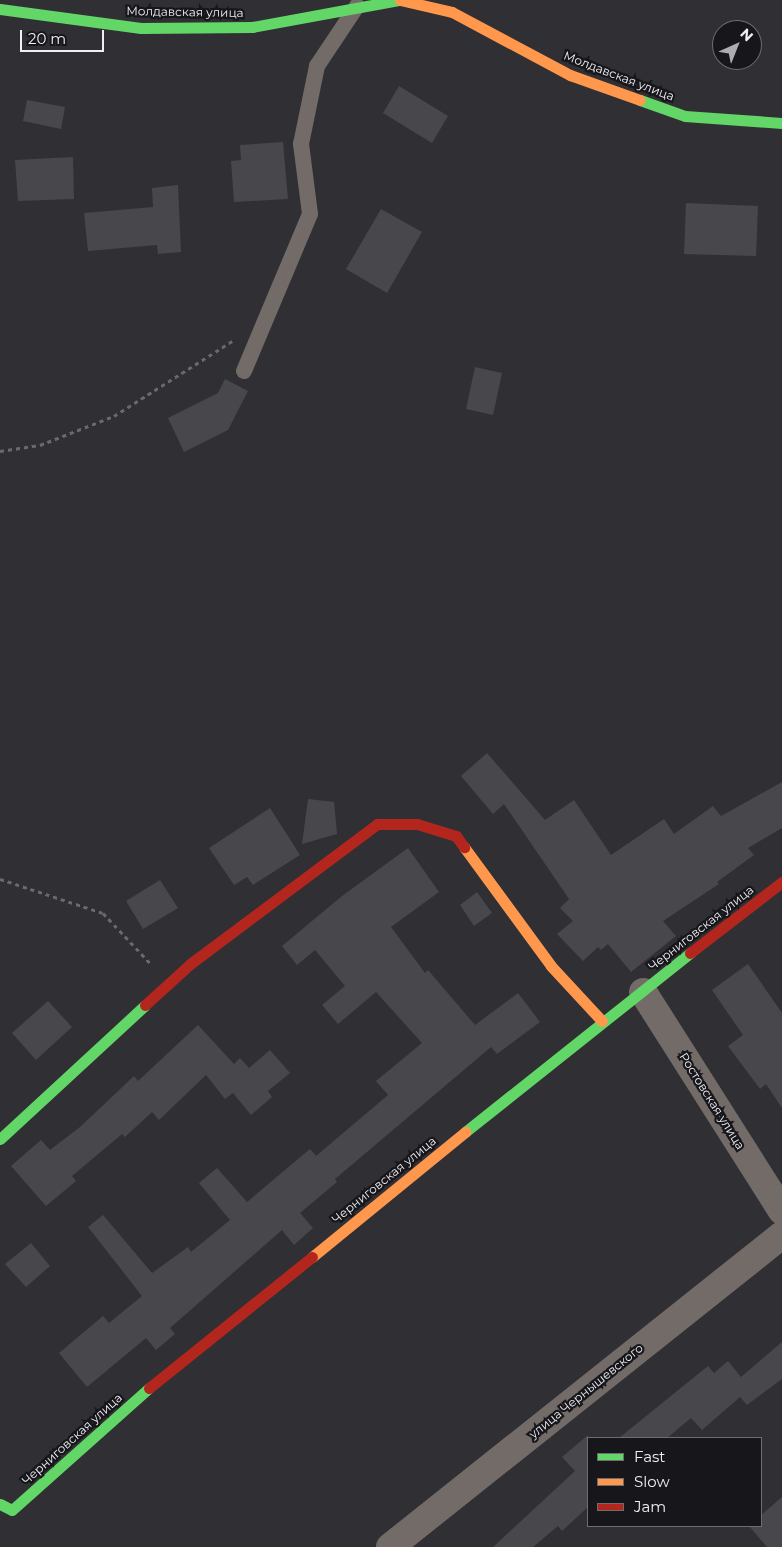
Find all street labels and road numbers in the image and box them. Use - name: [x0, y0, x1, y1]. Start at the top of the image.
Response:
- street label: Молдавская улица: [126, 4, 244, 20]
- street label: Молдавская улица: [562, 48, 676, 104]
- street label: Черниговская улица: [646, 882, 756, 974]
- street label: Ростовская улица: [676, 1050, 748, 1152]
- street label: Черниговская улица: [329, 1134, 439, 1226]
- street label: улица Чернышевского: [526, 1341, 646, 1441]
- street label: Черниговская улица: [19, 1390, 125, 1488]

